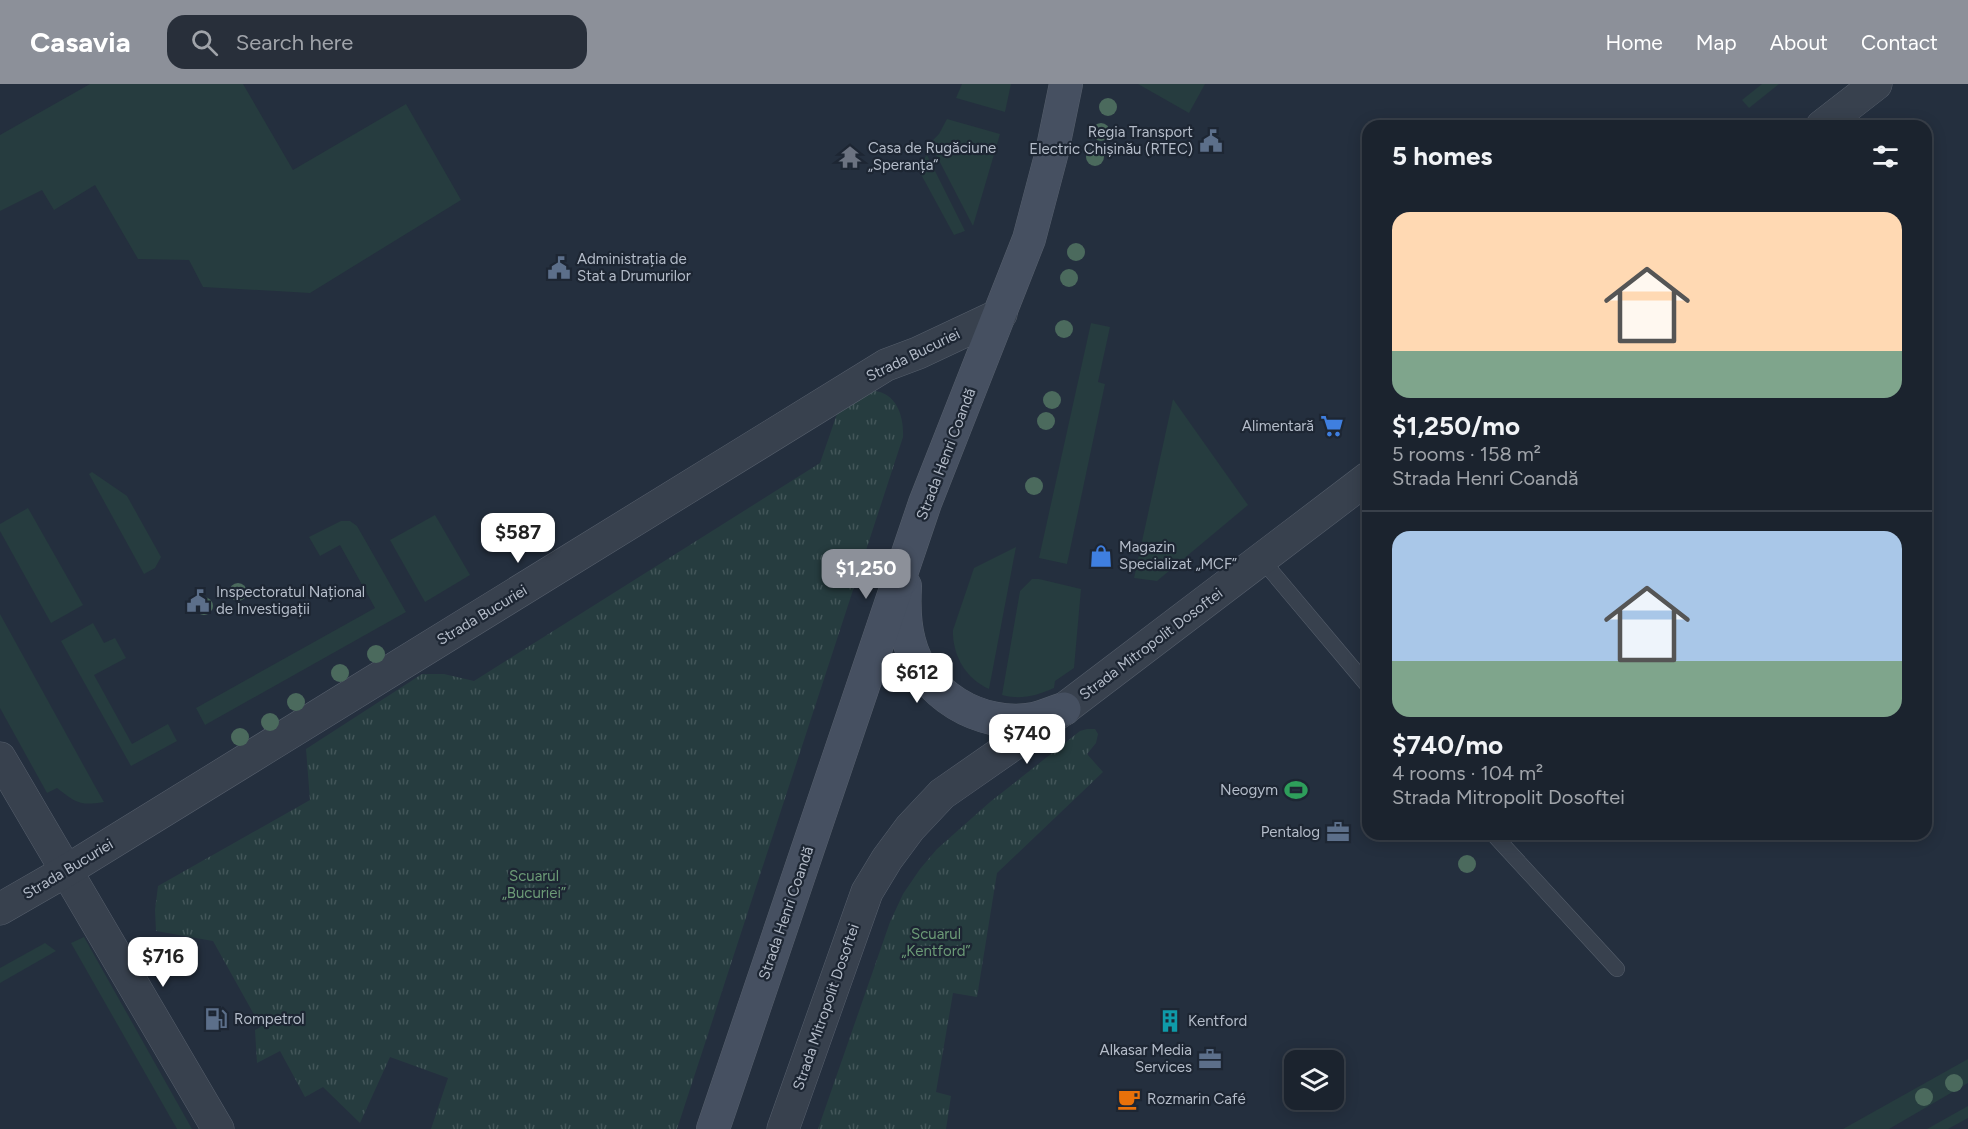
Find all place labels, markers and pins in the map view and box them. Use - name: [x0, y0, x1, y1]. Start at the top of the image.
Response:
- place label: Regia Transport Electric Chișinău (RTEC): [1029, 123, 1193, 158]
- public building icon: Regia Transport Electric Chișinău (RTEC): [1198, 128, 1224, 154]
- place label: Casa de Rugăciune „Speranța“: [868, 139, 996, 174]
- temple icon: Casa de Rugăciune „Speranța“: [837, 144, 863, 170]
- place label: Administrația de Stat a Drumurilor: [577, 250, 691, 285]
- public building icon: Administrația de Stat a Drumurilor: [546, 255, 572, 281]
- supermarket icon: Alimentară: [1319, 413, 1345, 439]
- place label: Alimentară: [1242, 417, 1314, 435]
- pin: $587: [482, 513, 554, 564]
- place label: Magazin Specializat „MCF”: [1119, 538, 1237, 573]
- shop icon: Magazin Specializat „MCF”: [1088, 543, 1114, 569]
- pin: $1,250: [817, 549, 915, 600]
- place label: Inspectoratul Național de Investigații: [216, 583, 365, 618]
- public building icon: Inspectoratul Național de Investigații: [185, 588, 211, 614]
- pin: $612: [881, 653, 953, 704]
- pin: $740: [991, 714, 1063, 765]
- sports icon: Neogym: [1283, 777, 1309, 803]
- place label: Neogym: [1220, 781, 1278, 799]
- office icon: Pentalog: [1325, 819, 1351, 845]
- place label: Pentalog: [1261, 823, 1320, 841]
- pin: $716: [127, 937, 199, 988]
- fuel station icon: Rompetrol: [203, 1006, 229, 1032]
- building icon: Kentford: [1157, 1008, 1183, 1034]
- place label: Rompetrol: [234, 1010, 305, 1028]
- place label: Kentford: [1188, 1012, 1247, 1030]
- place label: Alkasar Media Services: [1100, 1041, 1192, 1076]
- office icon: Alkasar Media Services: [1197, 1046, 1223, 1072]
- cafe icon: Rozmarin Café: [1116, 1086, 1142, 1112]
- place label: Rozmarin Café: [1147, 1090, 1246, 1108]

